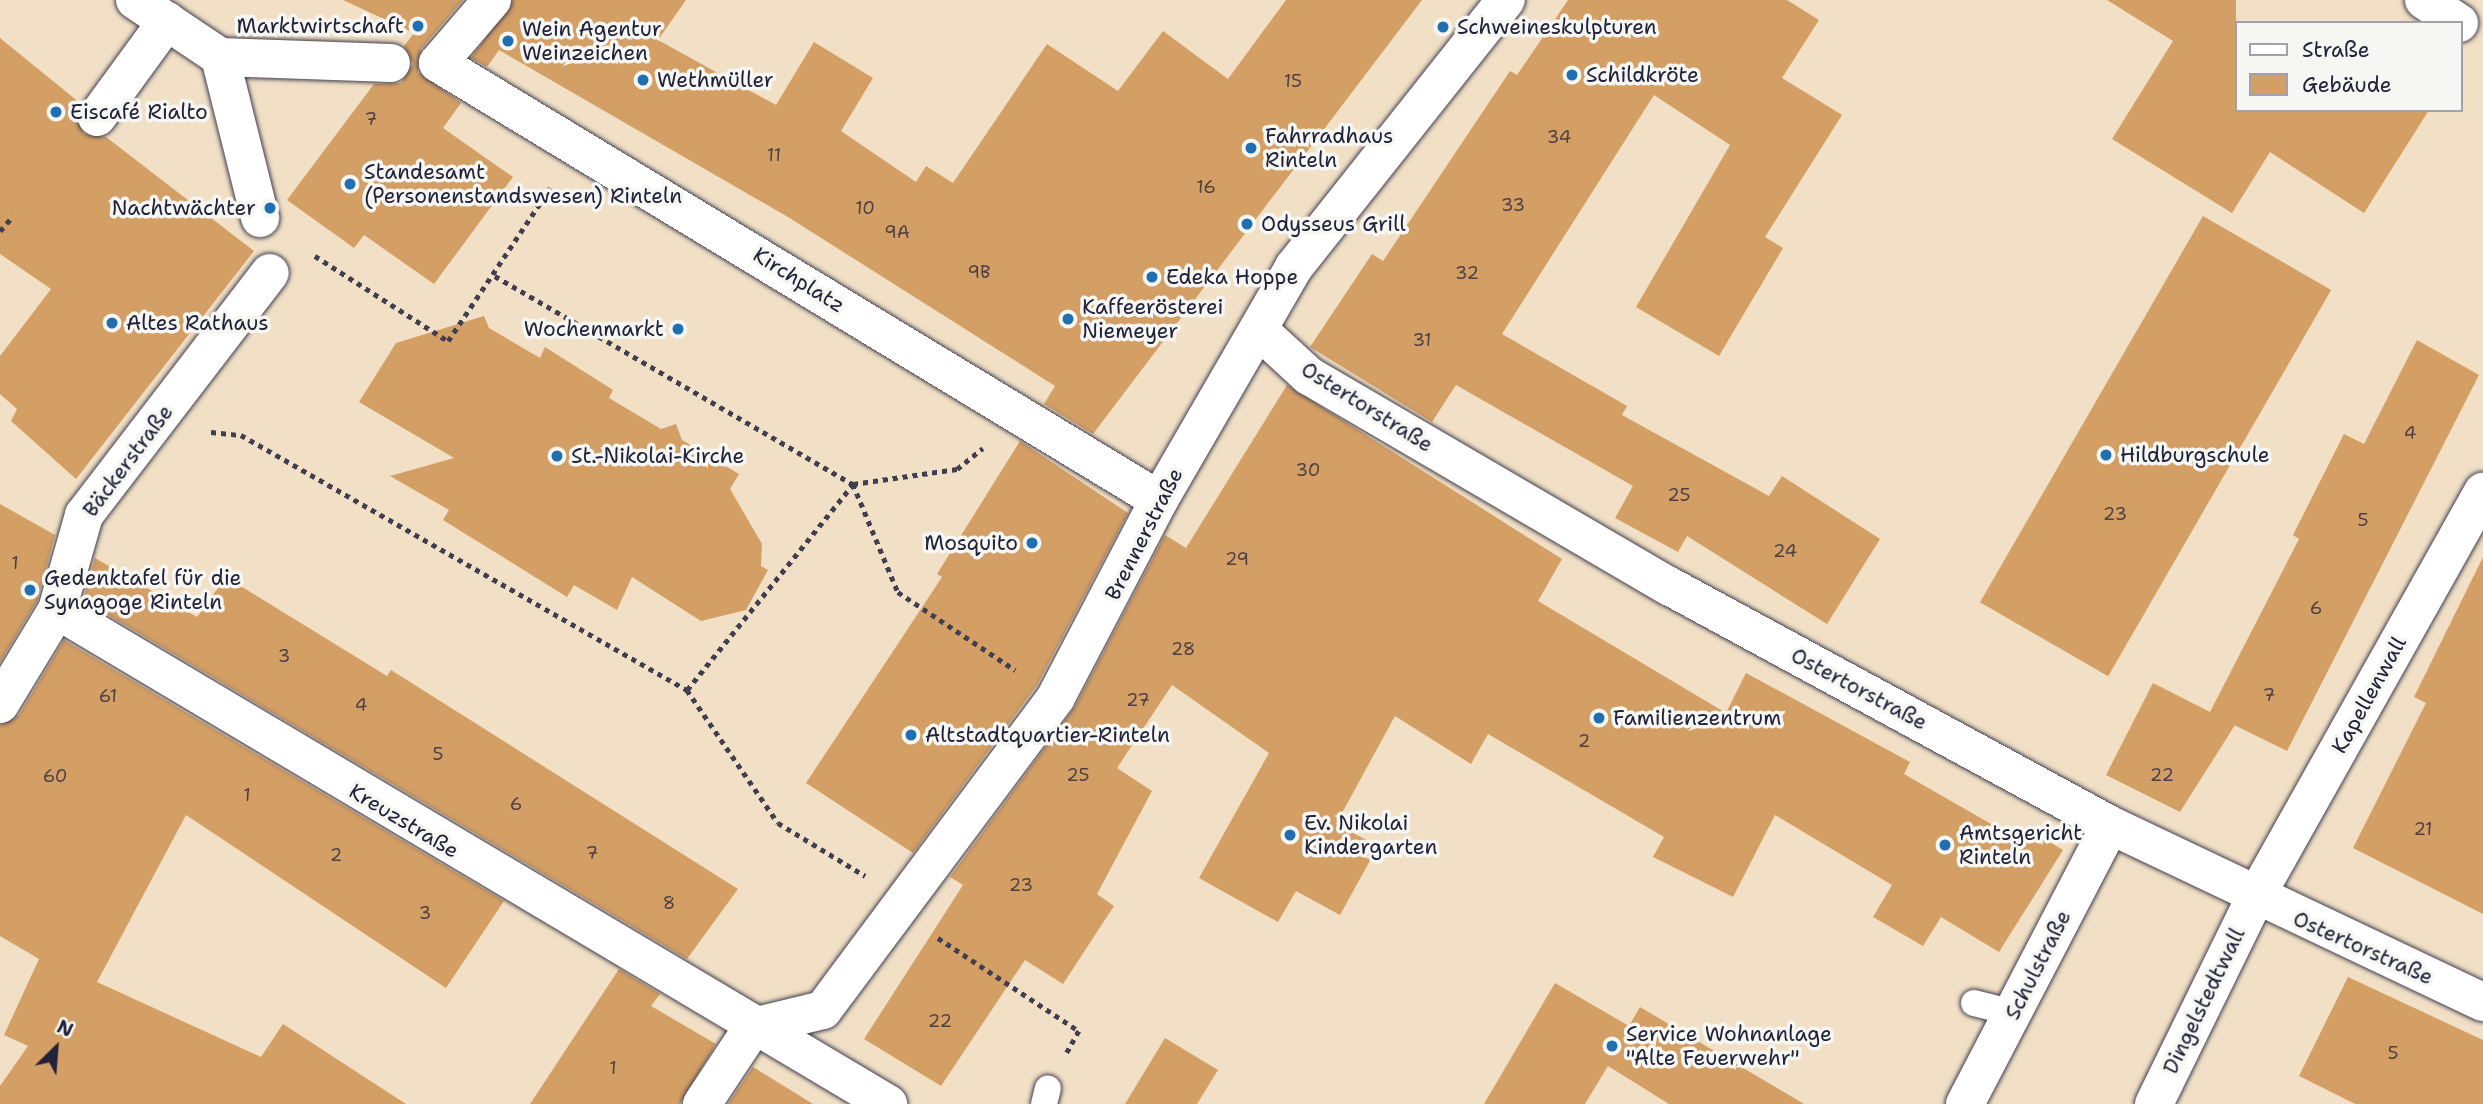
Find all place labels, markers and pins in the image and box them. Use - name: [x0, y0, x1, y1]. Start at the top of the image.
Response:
- place label: Marktwirtschaft: [237, 13, 404, 39]
- place label: Schweineskulpturen: [1457, 14, 1657, 40]
- place label: Wein Agentur Weinzeichen: [522, 16, 662, 66]
- marker: Marktwirtschaft: [410, 18, 426, 34]
- marker: Schweineskulpturen: [1435, 19, 1451, 35]
- marker: Wein Agentur Weinzeichen: [500, 33, 516, 49]
- place label: Schildkröte: [1586, 62, 1699, 88]
- place label: Wethmüller: [657, 67, 774, 93]
- marker: Schildkröte: [1564, 67, 1580, 83]
- marker: Wethmüller: [635, 72, 651, 88]
- place label: Eiscafé Rialto: [70, 99, 208, 125]
- marker: Eiscafé Rialto: [48, 104, 64, 120]
- place label: Fahrradhaus Rinteln: [1265, 123, 1393, 173]
- marker: Fahrradhaus Rinteln: [1243, 140, 1259, 156]
- place label: Standesamt (Personenstandswesen) Rinteln: [364, 159, 682, 209]
- marker: Standesamt (Personenstandswesen) Rinteln: [342, 176, 358, 192]
- place label: Nachtwächter: [111, 195, 256, 221]
- marker: Nachtwächter: [262, 200, 278, 216]
- place label: Odysseus Grill: [1261, 211, 1406, 237]
- marker: Odysseus Grill: [1239, 216, 1255, 232]
- place label: Edeka Hoppe: [1166, 264, 1298, 290]
- marker: Edeka Hoppe: [1144, 269, 1160, 285]
- place label: Kaffeerösterei Niemeyer: [1082, 294, 1224, 344]
- place label: Altes Rathaus: [126, 310, 269, 336]
- marker: Kaffeerösterei Niemeyer: [1060, 311, 1076, 327]
- marker: Altes Rathaus: [104, 315, 120, 331]
- place label: Wochenmarkt: [524, 316, 664, 342]
- marker: Wochenmarkt: [670, 321, 686, 337]
- place label: Hildburgschule: [2120, 442, 2270, 468]
- place label: St.-Nikolai-Kirche: [571, 443, 744, 469]
- marker: Hildburgschule: [2098, 447, 2114, 463]
- marker: St.-Nikolai-Kirche: [549, 448, 565, 464]
- place label: Mosquito: [924, 530, 1018, 556]
- marker: Mosquito: [1024, 535, 1040, 551]
- place label: Gedenktafel für die Synagoge Rinteln: [44, 565, 241, 615]
- marker: Gedenktafel für die Synagoge Rinteln: [22, 582, 38, 598]
- place label: Familienzentrum: [1613, 705, 1781, 731]
- marker: Familienzentrum: [1591, 710, 1607, 726]
- place label: Altstadtquartier-Rinteln: [925, 722, 1170, 748]
- marker: Altstadtquartier-Rinteln: [903, 727, 919, 743]
- place label: Ev. Nikolai Kindergarten: [1304, 810, 1437, 860]
- place label: Amtsgericht Rinteln: [1959, 820, 2082, 870]
- marker: Ev. Nikolai Kindergarten: [1282, 827, 1298, 843]
- marker: Amtsgericht Rinteln: [1937, 837, 1953, 853]
- place label: Service Wohnanlage "Alte Feuerwehr": [1626, 1021, 1832, 1071]
- marker: Service Wohnanlage "Alte Feuerwehr": [1604, 1038, 1620, 1054]

